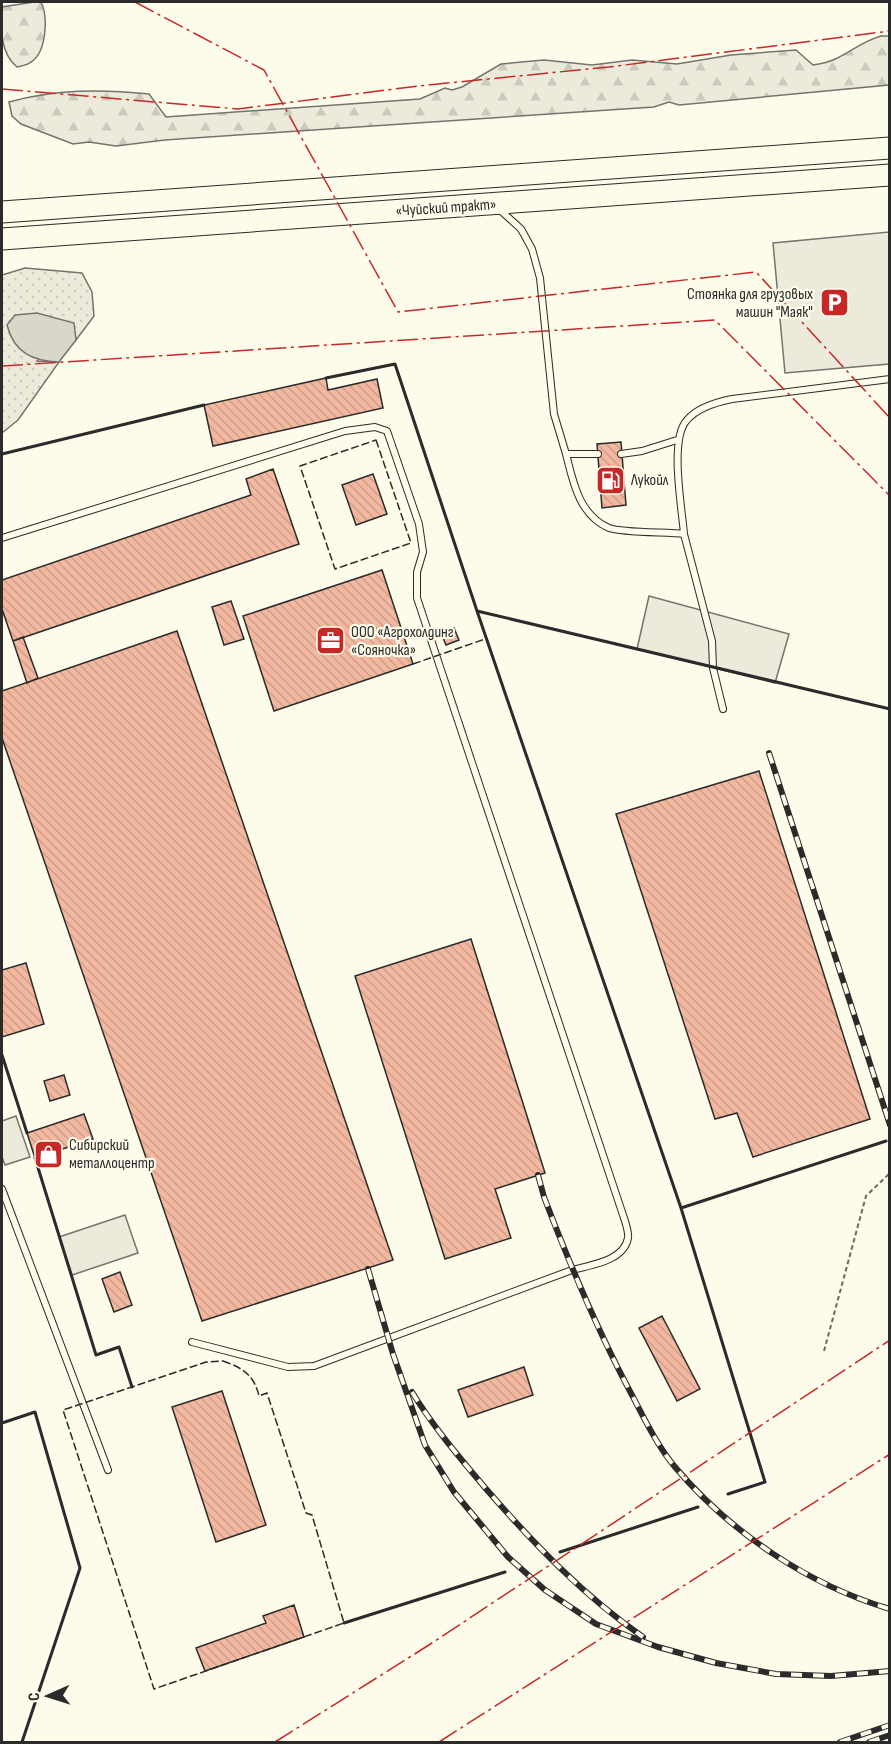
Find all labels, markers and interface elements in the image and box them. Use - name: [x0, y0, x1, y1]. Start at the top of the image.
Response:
- street label: «Чуйский тракт»: [395, 195, 497, 221]
- place label: Стоянка для грузовых машин "Маяк": [687, 285, 813, 322]
- parking icon: Стоянка для грузовых машин "Маяк": [818, 287, 850, 319]
- fuel station icon: Лукойл: [594, 464, 626, 496]
- place label: Лукойл: [630, 471, 669, 490]
- place label: ООО «Агрохолдинг «Сояночка»: [351, 623, 454, 660]
- office icon: ООО «Агрохолдинг «Сояночка»: [314, 625, 346, 657]
- place label: Сибирский металлоцентр: [69, 1136, 155, 1173]
- shop icon: Сибирский металлоцентр: [32, 1138, 64, 1170]
- north arrow: [18, 1666, 78, 1726]
- text: С: [25, 1692, 44, 1701]

